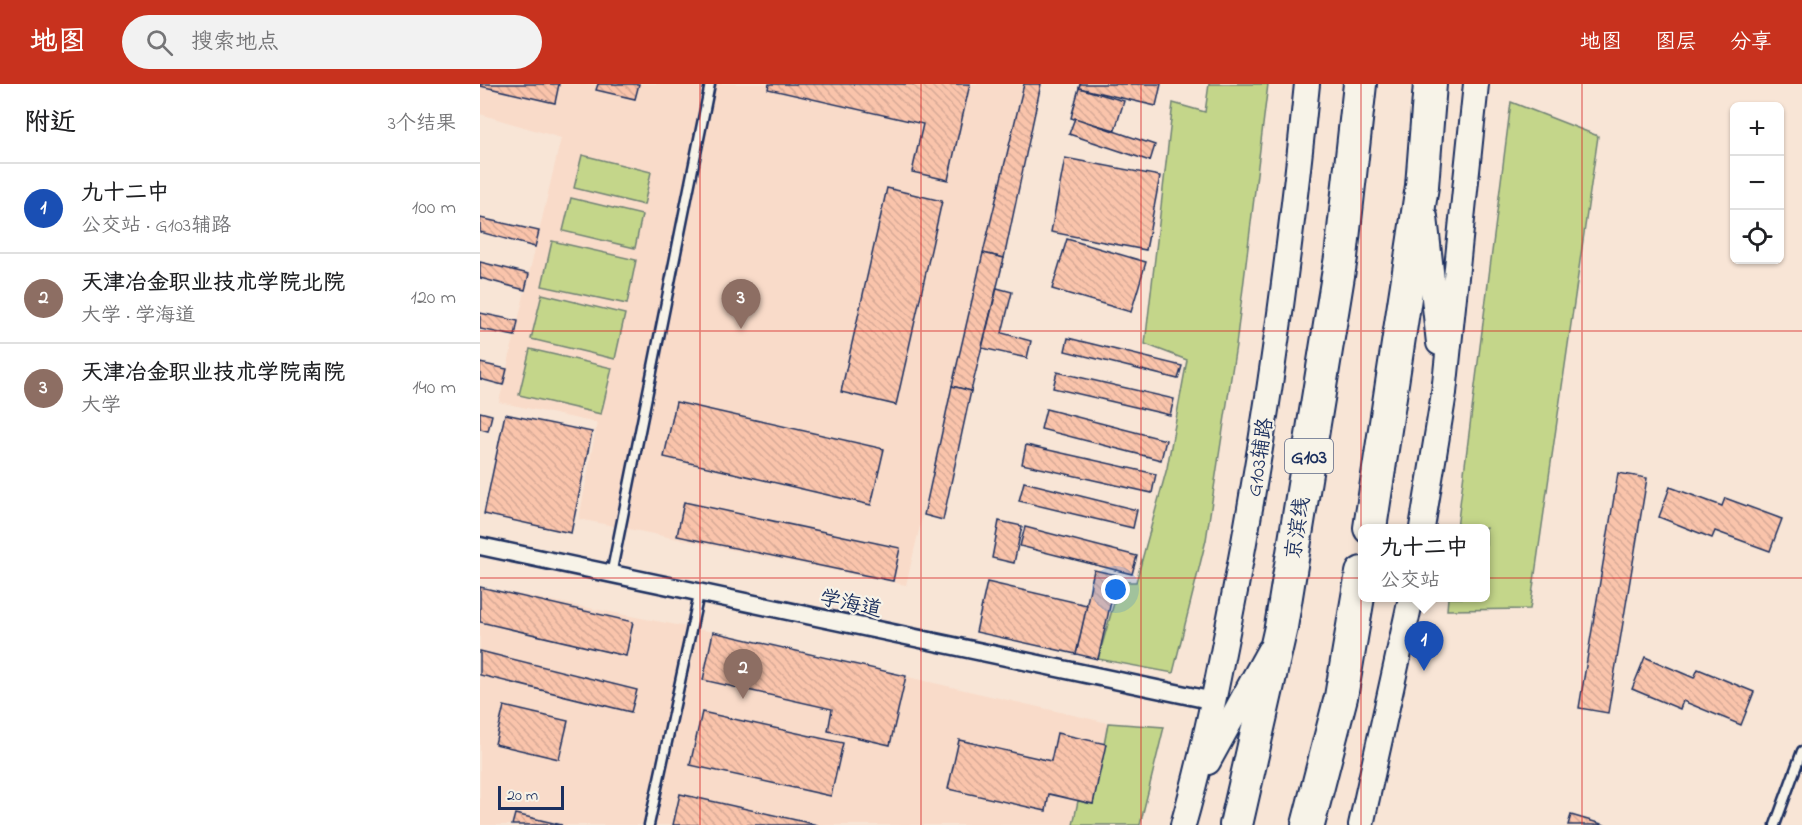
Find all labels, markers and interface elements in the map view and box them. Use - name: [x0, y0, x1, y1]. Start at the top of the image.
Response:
- search box: [122, 15, 542, 69]
- text: 地图: [30, 23, 86, 64]
- icon: search: [143, 26, 176, 59]
- text: 搜索地点: [191, 27, 279, 59]
- text: 地图: [1580, 28, 1622, 58]
- text: 图层: [1655, 28, 1697, 58]
- text: 分享: [1730, 28, 1772, 58]
- map controls: [1730, 102, 1784, 264]
- button: +: [1730, 102, 1784, 156]
- text: 附近: [24, 105, 76, 143]
- text: 3个结果: [388, 110, 456, 139]
- button: −: [1730, 156, 1784, 210]
- text: 九十二中: [81, 178, 169, 210]
- text: 1: [40, 194, 47, 223]
- text: 100 m: [412, 194, 456, 223]
- button: locate: [1730, 210, 1784, 264]
- text: 公交站 · G103辅路: [81, 212, 231, 241]
- text: 天津冶金职业技术学院北院: [81, 268, 345, 300]
- pin: 3: [722, 280, 760, 329]
- text: 2: [39, 284, 48, 313]
- text: 120 m: [411, 284, 456, 313]
- text: 大学 · 学海道: [81, 302, 195, 331]
- text: 天津冶金职业技术学院南院: [81, 358, 345, 390]
- text: 3: [39, 374, 48, 403]
- text: 140 m: [412, 374, 456, 403]
- text: 大学: [81, 392, 121, 421]
- street label: G103辅路: [1240, 416, 1282, 499]
- road number: G103: [1285, 439, 1333, 473]
- street label: 京滨线: [1279, 495, 1319, 562]
- popup: [1358, 524, 1490, 602]
- text: 九十二中: [1380, 533, 1468, 565]
- text: 公交站: [1380, 567, 1440, 596]
- your location: [1101, 575, 1130, 604]
- street label: 学海道: [817, 584, 885, 626]
- pin: 1: [1404, 622, 1444, 671]
- pin: 2: [724, 650, 762, 699]
- scale bar: [498, 783, 564, 810]
- text: 20 m: [507, 784, 538, 808]

